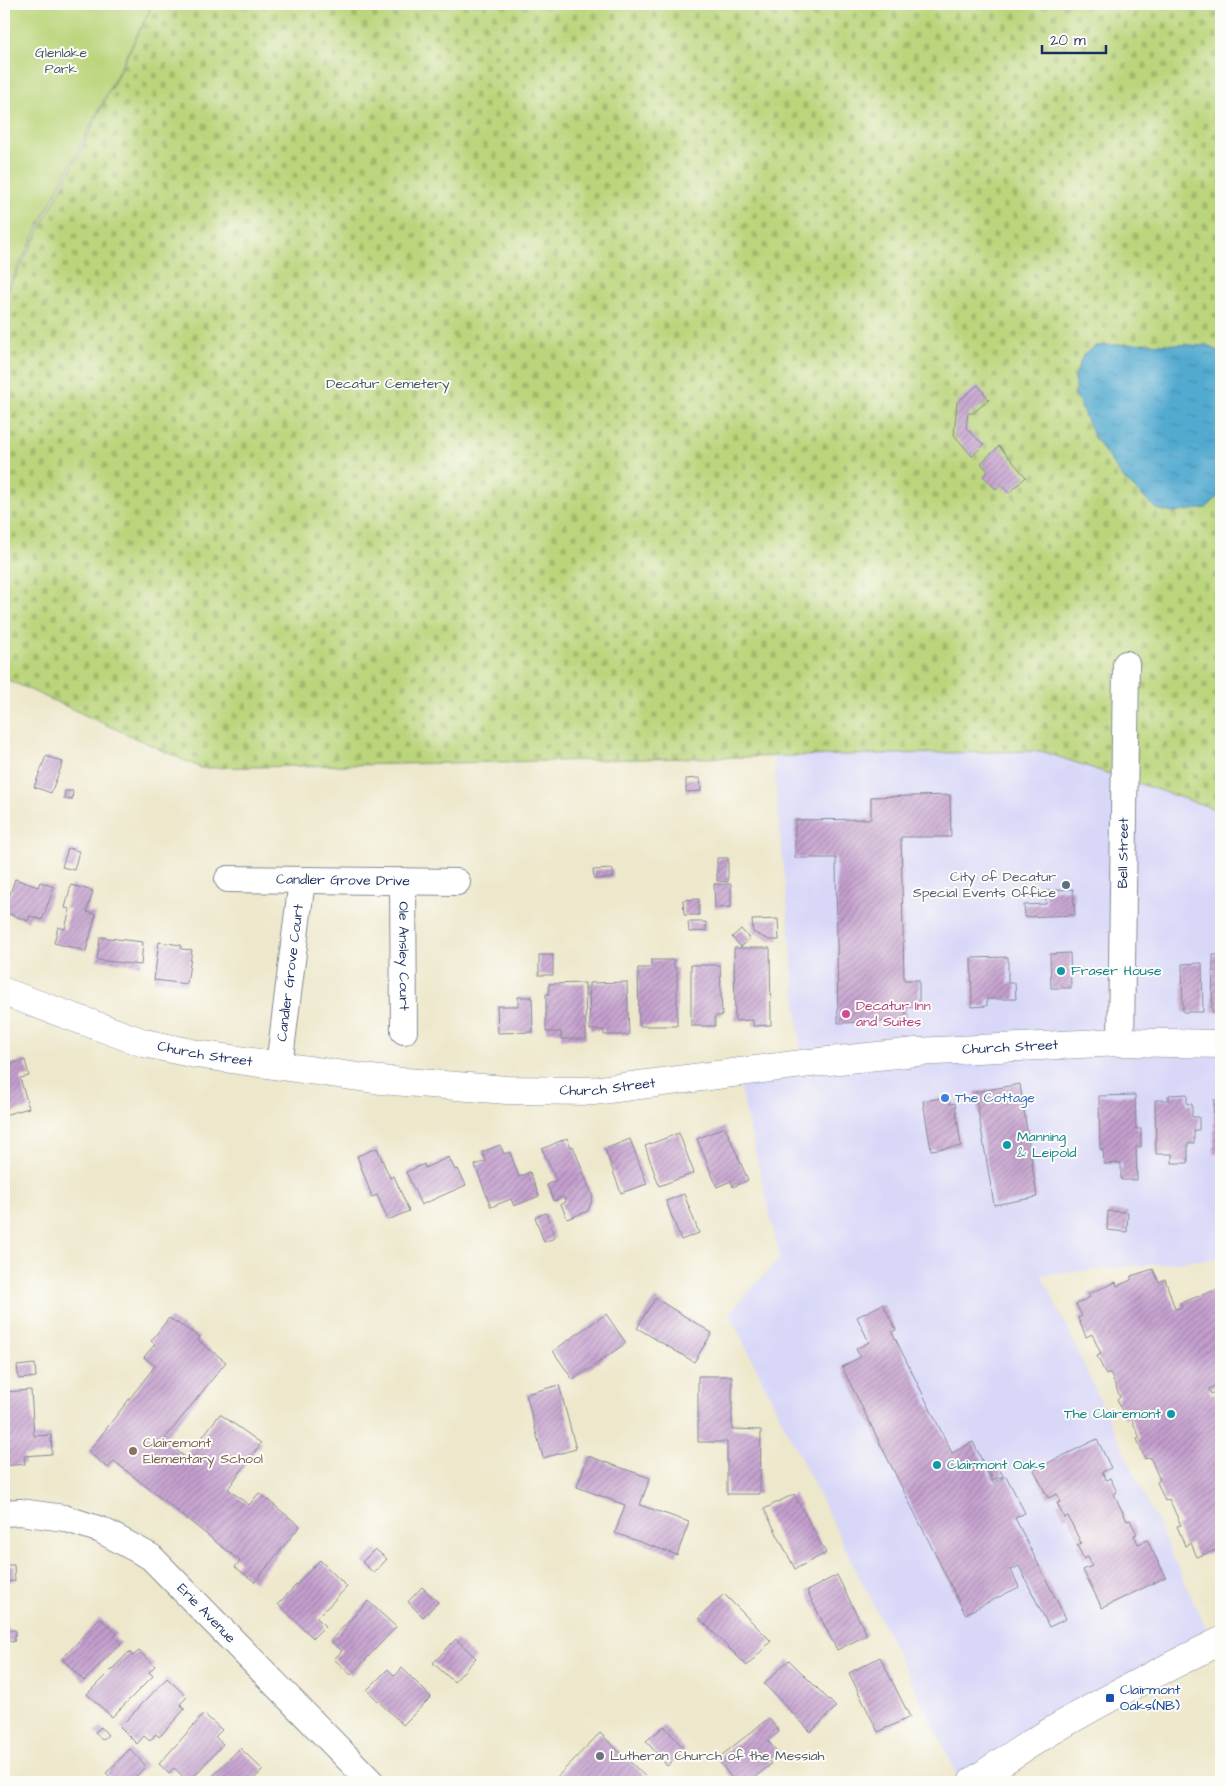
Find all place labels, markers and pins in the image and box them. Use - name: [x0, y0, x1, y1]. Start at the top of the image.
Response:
- place label: City of Decatur Special Events Office: [913, 867, 1056, 903]
- marker: City of Decatur Special Events Office: [1060, 879, 1072, 891]
- place label: Fraser House: [1071, 961, 1162, 981]
- marker: Fraser House: [1055, 965, 1067, 977]
- place label: Decatur Inn and Suites: [856, 996, 931, 1032]
- marker: Decatur Inn and Suites: [840, 1008, 852, 1020]
- place label: The Cottage: [955, 1088, 1035, 1108]
- marker: The Cottage: [939, 1092, 951, 1104]
- place label: Manning & Leipold: [1017, 1127, 1076, 1163]
- marker: Manning & Leipold: [1001, 1139, 1013, 1151]
- place label: The Clairemont: [1064, 1404, 1161, 1424]
- marker: The Clairemont: [1165, 1408, 1177, 1420]
- place label: Clairemont Elementary School: [143, 1433, 263, 1469]
- marker: Clairemont Elementary School: [127, 1445, 139, 1457]
- place label: Clairmont Oaks: [947, 1455, 1045, 1475]
- marker: Clairmont Oaks: [931, 1459, 943, 1471]
- place label: Clairmont Oaks(NB): [1120, 1680, 1181, 1716]
- marker: Clairmont Oaks(NB): [1104, 1692, 1116, 1704]
- place label: Lutheran Church of the Messiah: [610, 1746, 825, 1766]
- marker: Lutheran Church of the Messiah: [594, 1750, 606, 1762]

